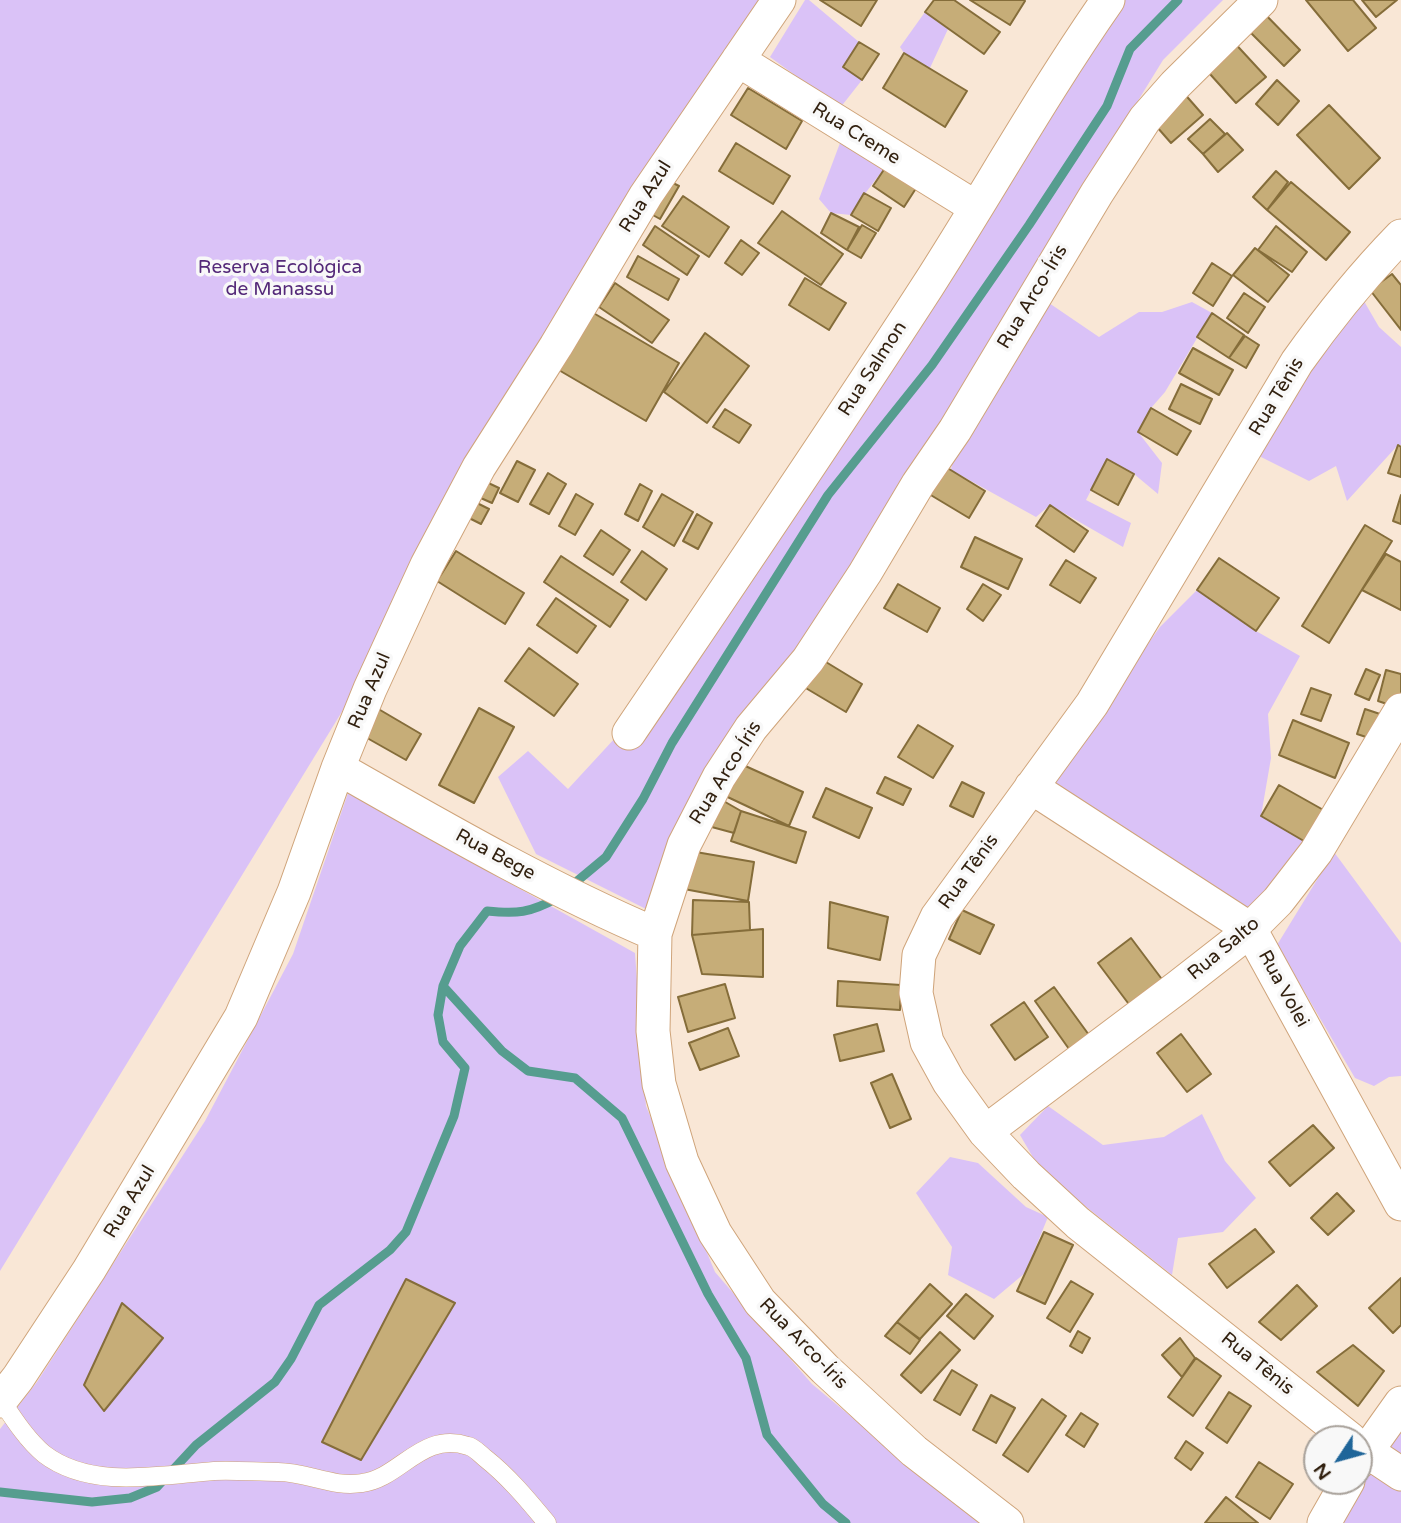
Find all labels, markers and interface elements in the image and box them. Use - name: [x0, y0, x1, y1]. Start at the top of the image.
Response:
- street label: Rua Creme: [808, 98, 904, 170]
- street label: Rua Azul: [615, 157, 677, 237]
- street label: Rua Arco-Íris: [993, 241, 1073, 353]
- park label: Reserva Ecológica de Manassu: [198, 257, 362, 301]
- street label: Rua Salmon: [834, 317, 912, 421]
- street label: Rua Tênis: [1245, 354, 1309, 440]
- street label: Rua Azul: [344, 649, 396, 733]
- street label: Rua Arco-Íris: [685, 717, 767, 829]
- street label: Rua Bege: [451, 824, 539, 886]
- street label: Rua Tênis: [934, 830, 1004, 914]
- street label: Rua Salto: [1184, 912, 1264, 986]
- street label: Rua Volei: [1253, 946, 1313, 1032]
- street label: Rua Azul: [99, 1162, 161, 1242]
- street label: Rua Arco-Íris: [754, 1294, 852, 1394]
- street label: Rua Tênis: [1216, 1328, 1298, 1400]
- north arrow: [1303, 1425, 1373, 1495]
- text: N: [1309, 1459, 1336, 1484]

